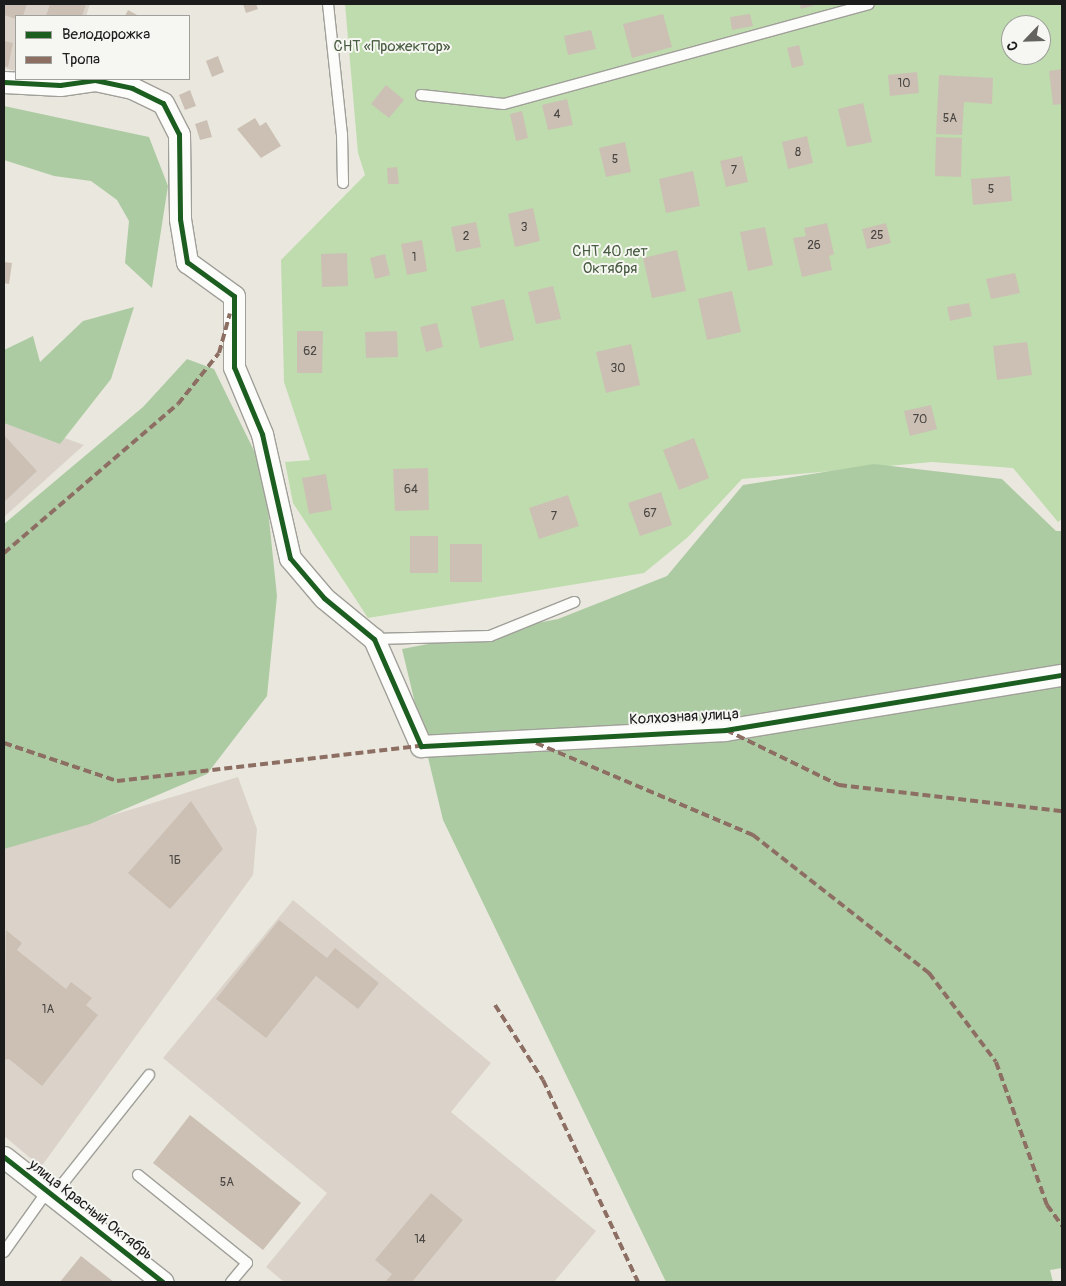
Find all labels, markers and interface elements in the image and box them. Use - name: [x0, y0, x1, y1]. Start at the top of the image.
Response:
- legend: [15, 15, 190, 80]
- north arrow: [1001, 15, 1051, 65]
- text: Велодорожка: [62, 25, 150, 44]
- park label: СНТ «Прожектор»: [334, 38, 450, 56]
- text: С: [1003, 39, 1022, 53]
- text: Тропа: [62, 50, 100, 69]
- house number: 10: [898, 77, 910, 91]
- house number: 4: [554, 108, 560, 122]
- house number: 5А: [943, 112, 957, 126]
- house number: 8: [795, 146, 801, 160]
- house number: 5: [612, 153, 618, 167]
- house number: 7: [731, 164, 737, 178]
- house number: 5: [988, 183, 994, 197]
- house number: 3: [521, 221, 527, 235]
- house number: 25: [870, 229, 884, 243]
- house number: 2: [463, 230, 469, 244]
- house number: 26: [807, 239, 821, 253]
- park label: СНТ 40 лет Октября: [572, 242, 648, 277]
- house number: 1: [412, 251, 416, 265]
- house number: 62: [303, 345, 317, 359]
- house number: 30: [611, 362, 625, 376]
- house number: 70: [913, 413, 927, 427]
- house number: 64: [404, 483, 418, 497]
- house number: 67: [643, 507, 657, 521]
- house number: 7: [551, 510, 557, 524]
- street label: Колхозная улица: [629, 705, 739, 729]
- house number: 1Б: [169, 854, 181, 868]
- house number: 1А: [42, 1003, 54, 1017]
- street label: улица Красный Октябрь: [25, 1156, 157, 1264]
- house number: 5А: [220, 1176, 234, 1190]
- house number: 14: [414, 1233, 426, 1247]

